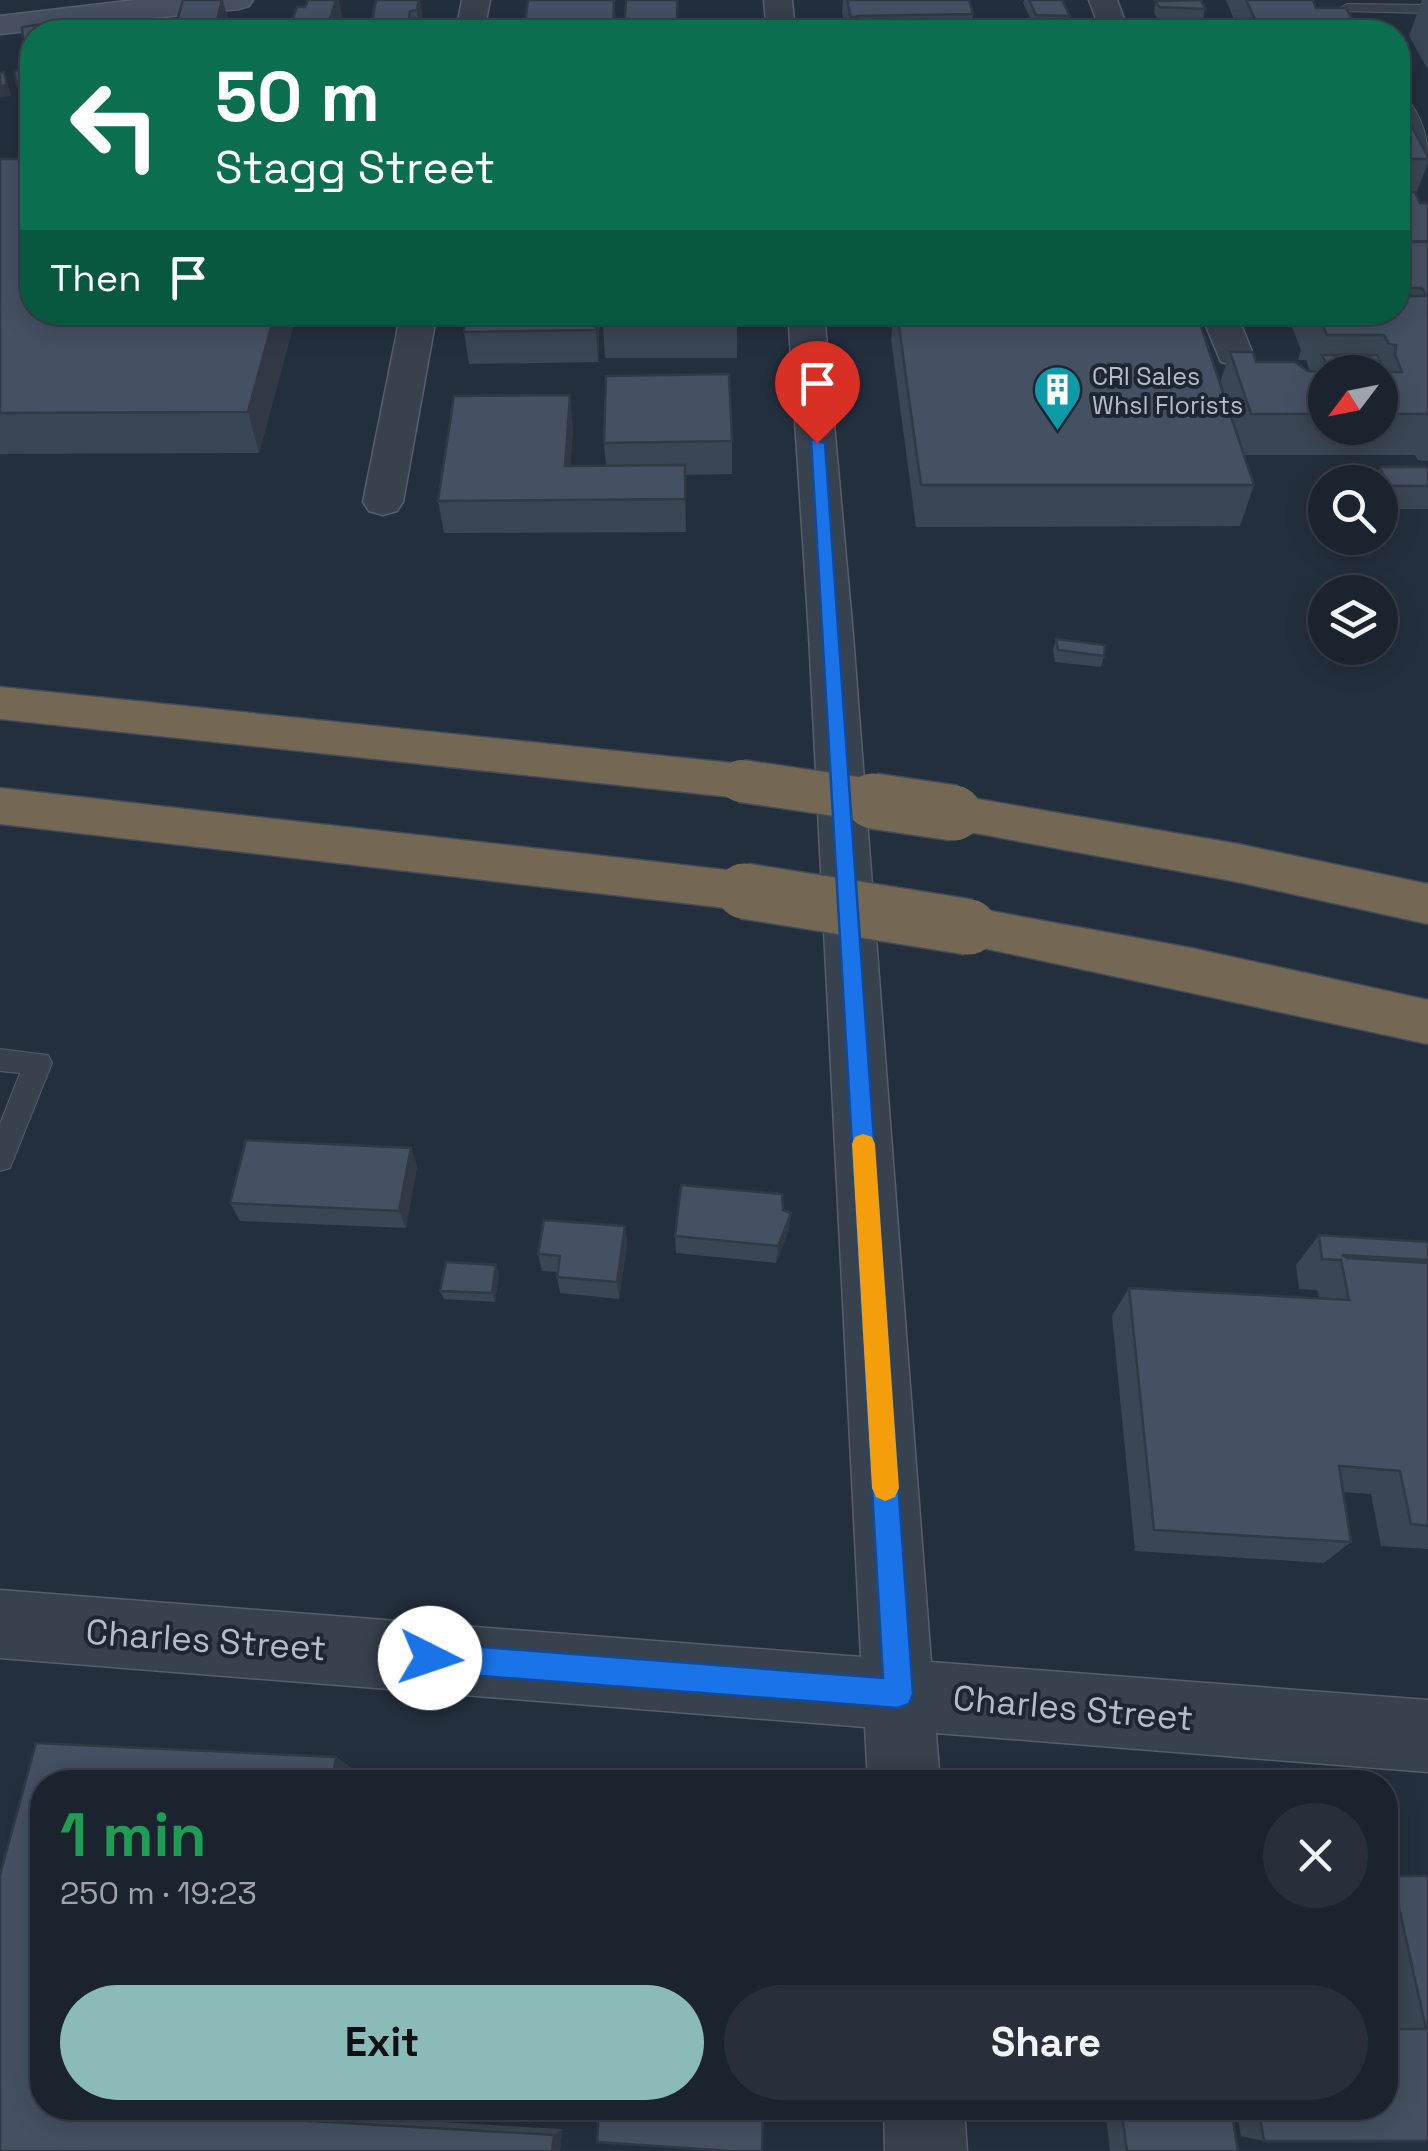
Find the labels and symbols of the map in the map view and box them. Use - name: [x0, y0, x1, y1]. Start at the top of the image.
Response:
- pin: [775, 341, 860, 444]
- north arrow: [1308, 355, 1398, 445]
- place label: CRI Sales Whsl Florists: [1092, 360, 1243, 421]
- building icon: CRI Sales Whsl Florists: [1031, 364, 1083, 432]
- position arrow: [378, 1606, 482, 1710]
- street label: Charles Street: [84, 1610, 328, 1670]
- street label: Charles Street: [951, 1676, 1195, 1740]

